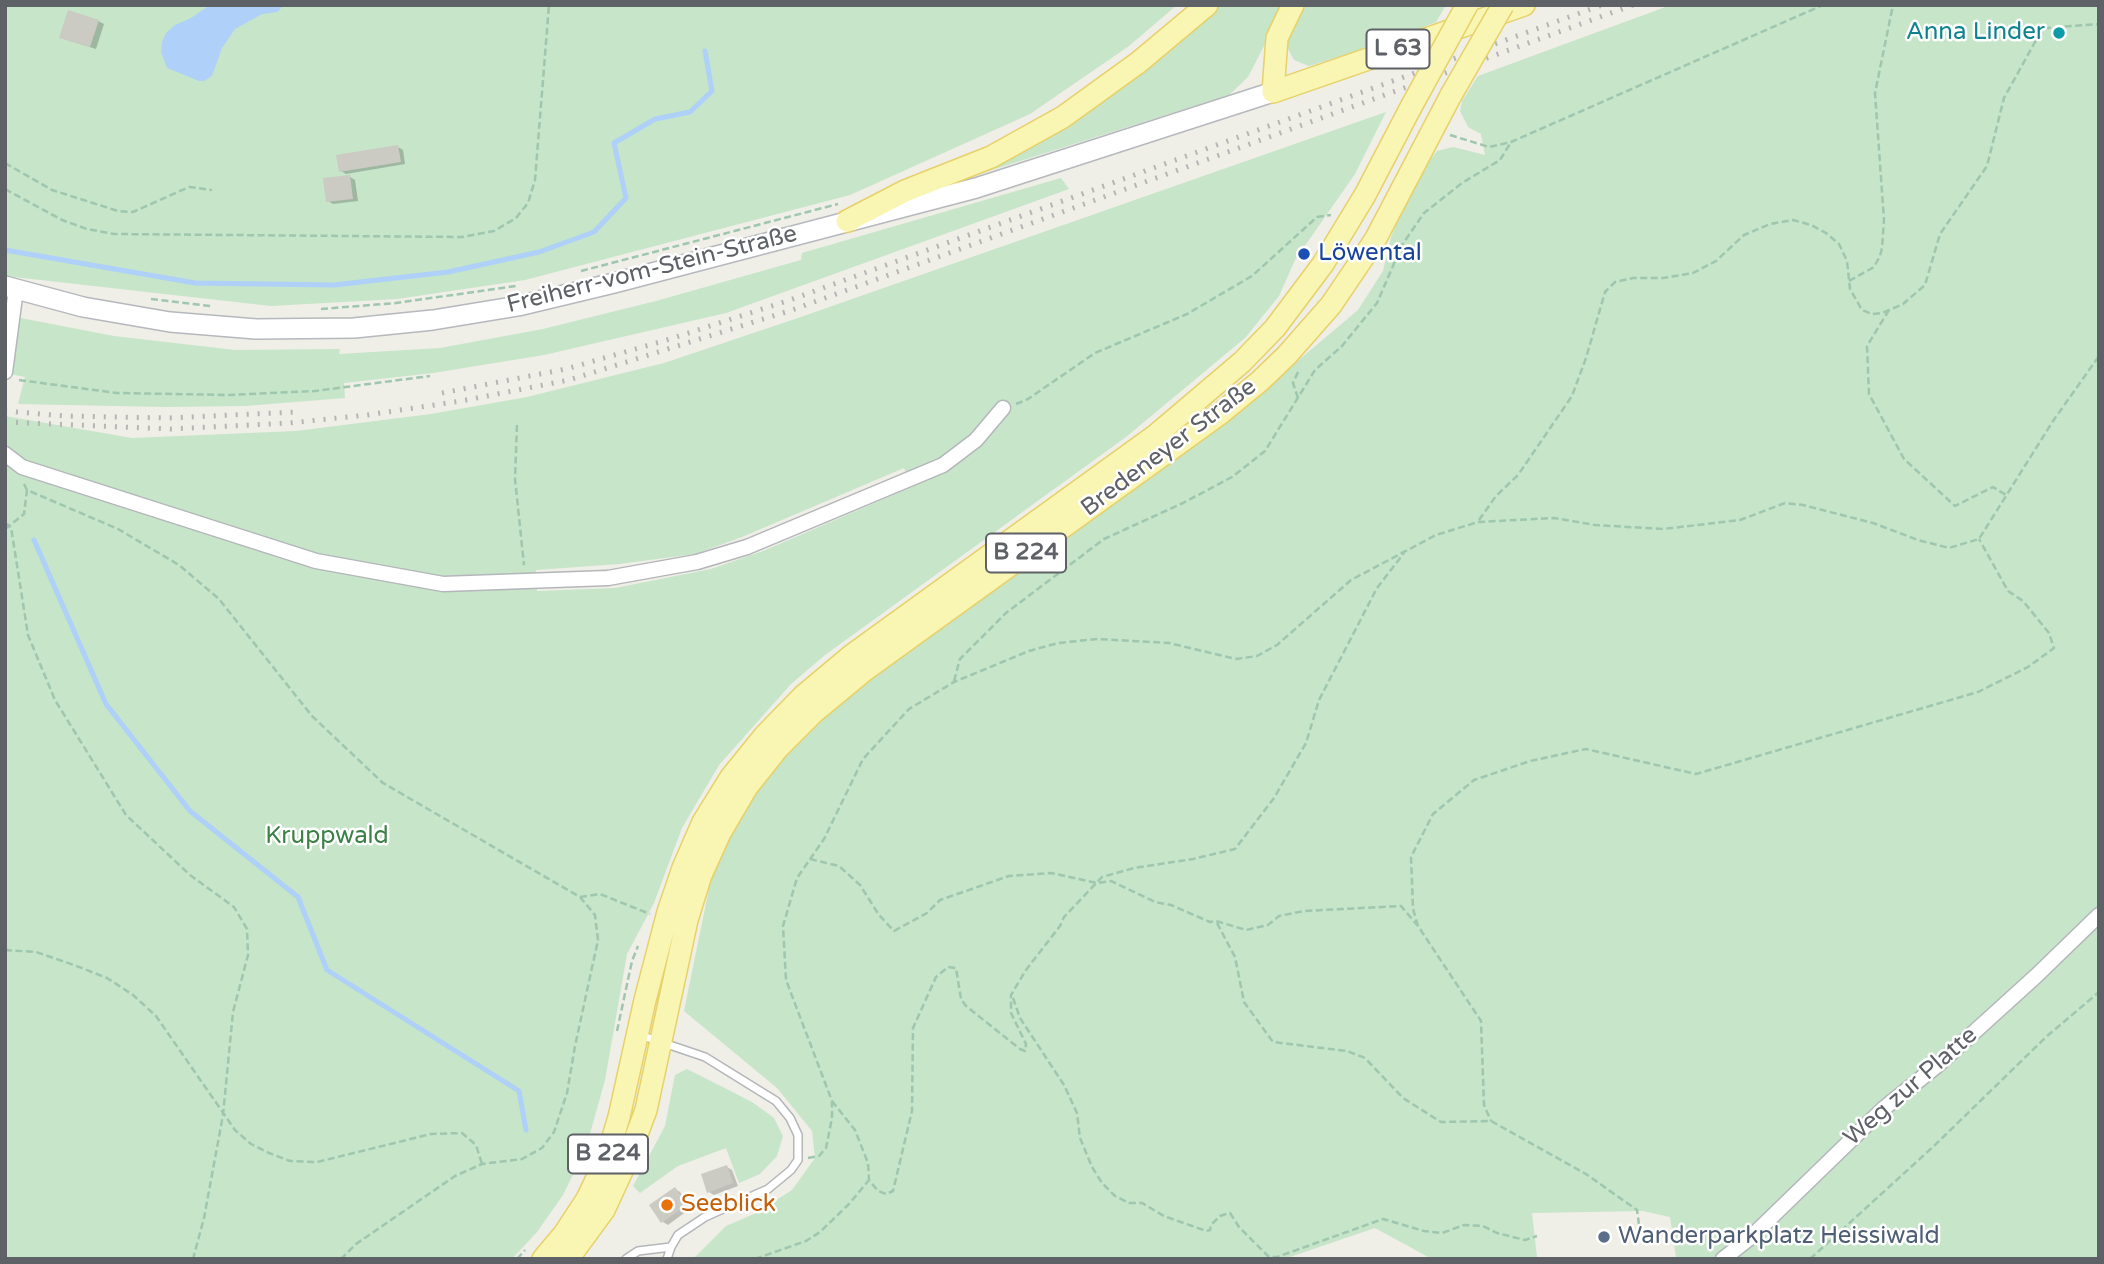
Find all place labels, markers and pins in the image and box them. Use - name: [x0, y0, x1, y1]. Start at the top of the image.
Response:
- place label: Anna Linder: [1906, 19, 2045, 47]
- marker: Anna Linder: [2051, 25, 2067, 41]
- place label: Löwental: [1318, 240, 1422, 268]
- marker: Löwental: [1296, 246, 1312, 262]
- place label: Seeblick: [681, 1191, 776, 1219]
- marker: Seeblick: [659, 1197, 675, 1213]
- place label: Wanderparkplatz Heissiwald: [1618, 1223, 1940, 1251]
- marker: Wanderparkplatz Heissiwald: [1596, 1229, 1612, 1245]

